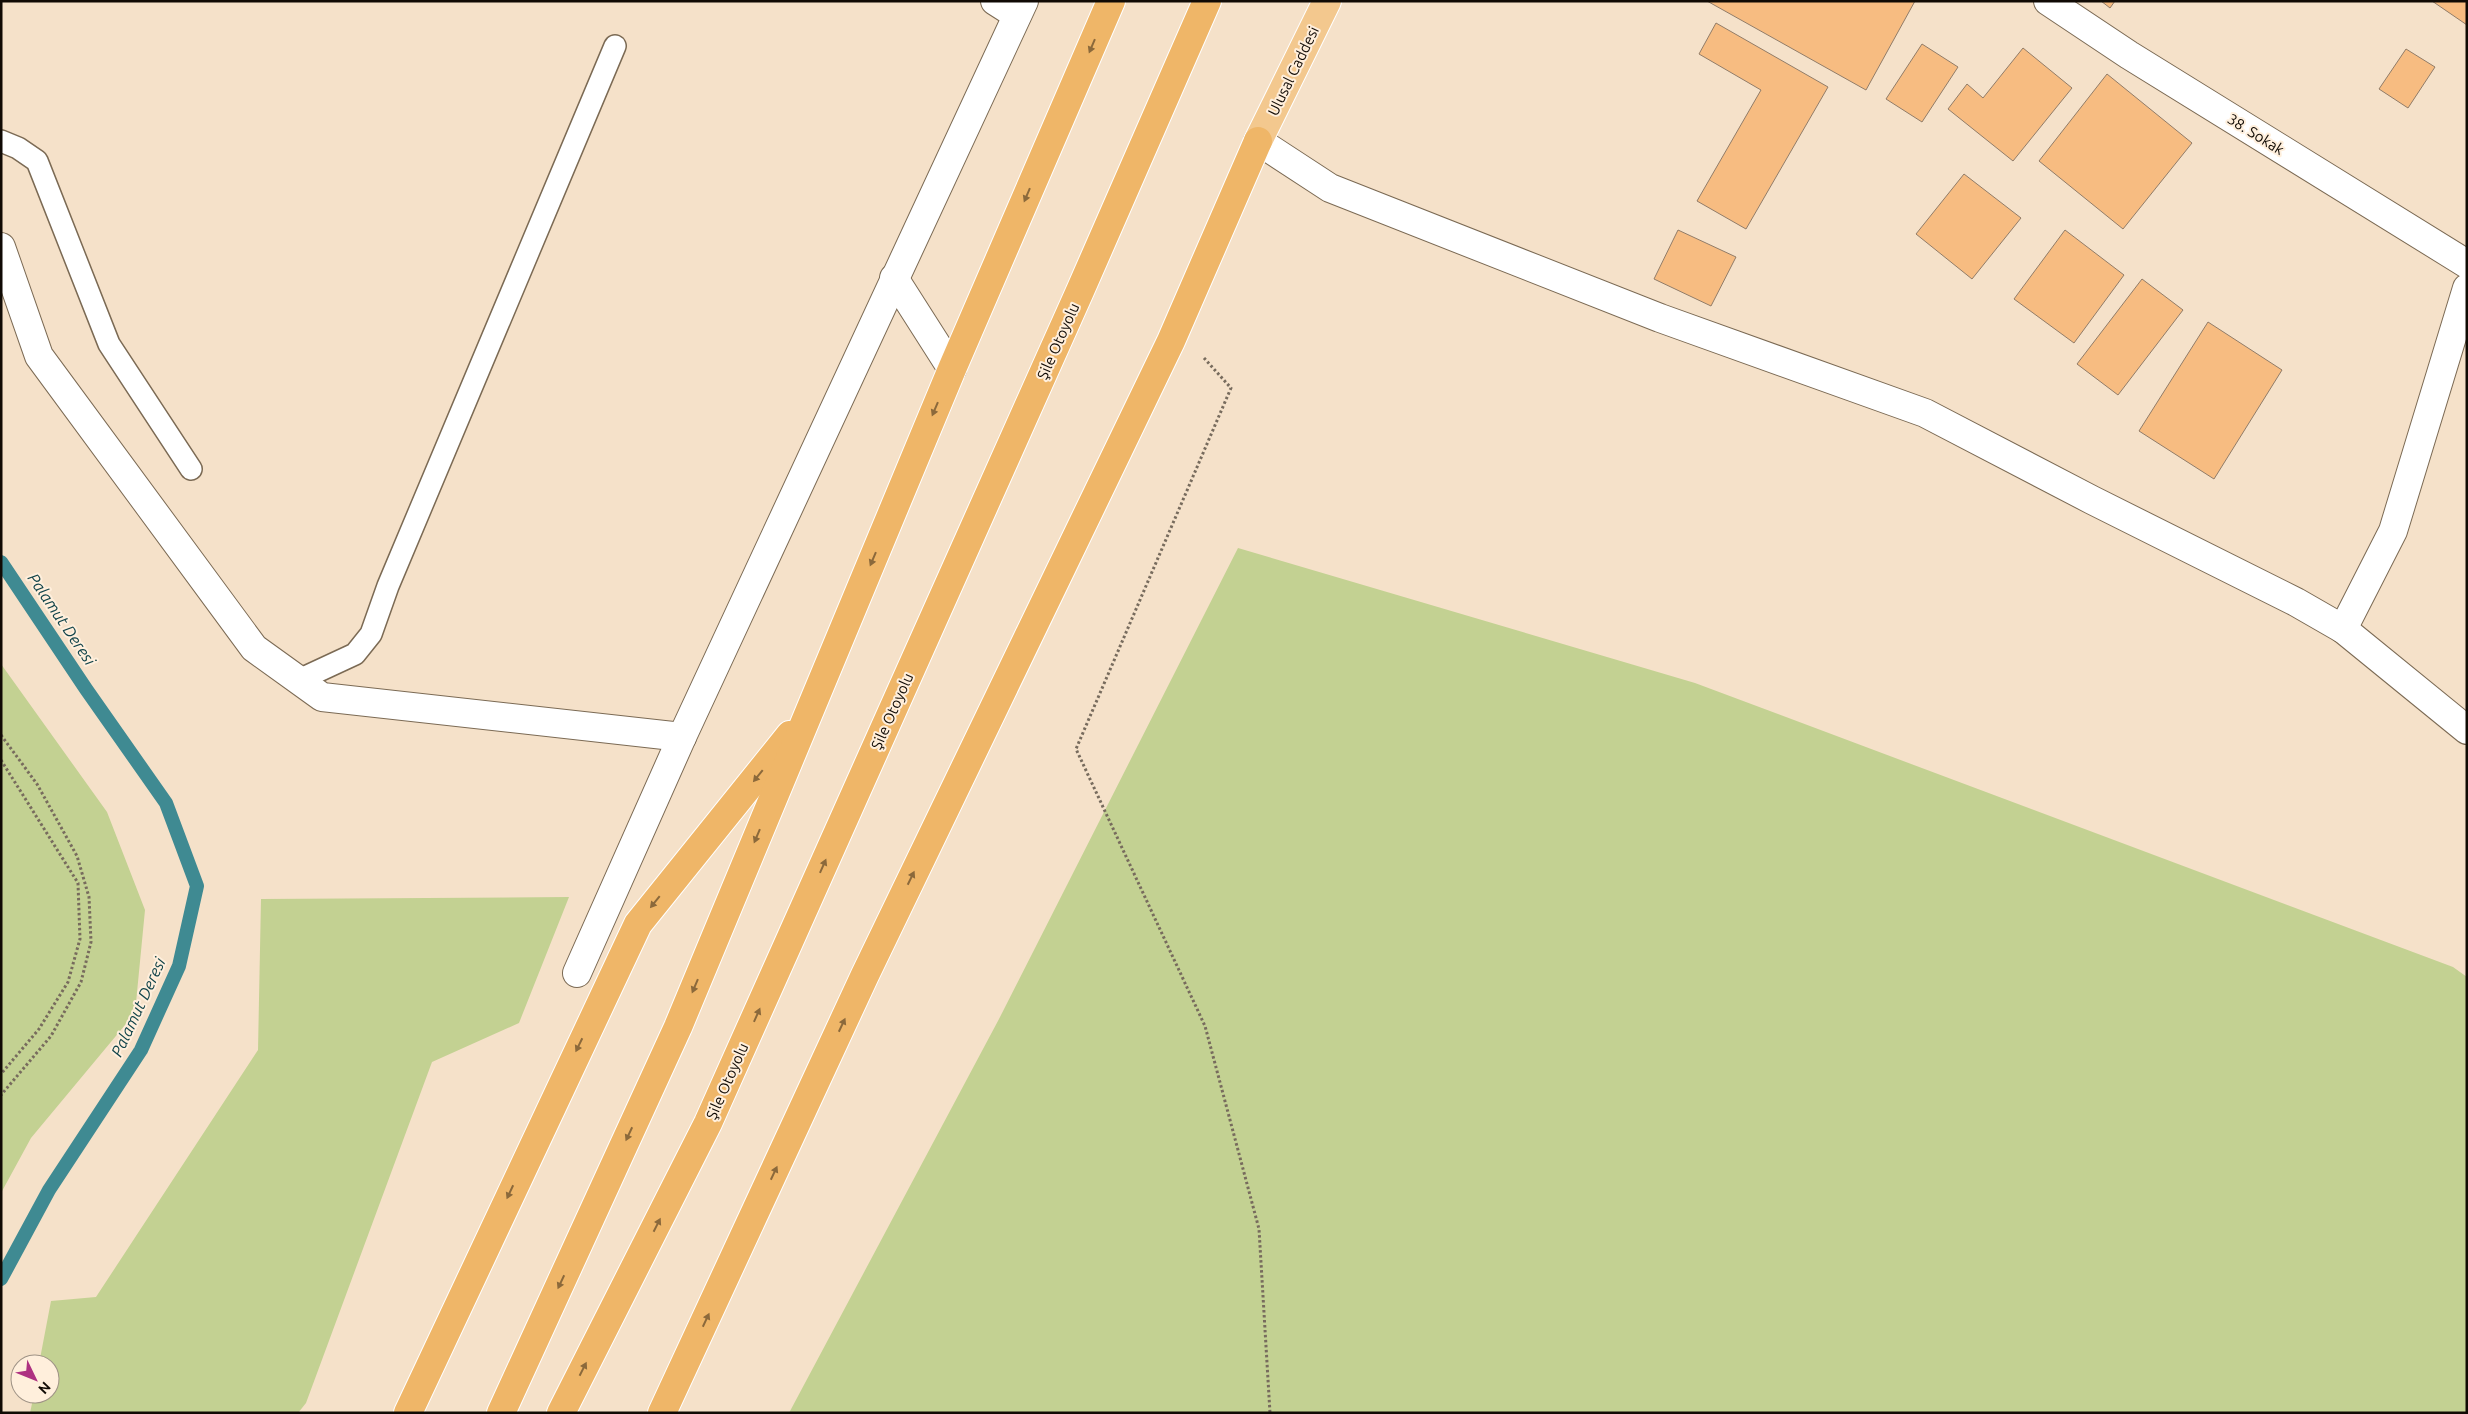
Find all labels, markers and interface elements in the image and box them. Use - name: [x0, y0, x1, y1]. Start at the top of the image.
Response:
- street label: Ulusal Caddesi: [1264, 24, 1322, 118]
- one-way arrow: [1087, 39, 1095, 53]
- street label: 38. Sokak: [2225, 110, 2288, 158]
- one-way arrow: [1023, 188, 1031, 203]
- street label: Şile Otoyolu: [1034, 300, 1082, 382]
- one-way arrow: [931, 402, 939, 416]
- one-way arrow: [869, 552, 877, 567]
- water label: Palamut Deresi: [25, 570, 100, 669]
- street label: Şile Otoyolu: [868, 670, 916, 752]
- one-way arrow: [752, 769, 763, 782]
- one-way arrow: [753, 829, 761, 843]
- one-way arrow: [819, 859, 827, 873]
- one-way arrow: [907, 871, 916, 886]
- one-way arrow: [650, 895, 661, 908]
- water label: Palamut Deresi: [107, 954, 169, 1059]
- one-way arrow: [691, 979, 699, 994]
- one-way arrow: [753, 1008, 761, 1022]
- one-way arrow: [838, 1018, 846, 1032]
- one-way arrow: [575, 1038, 583, 1052]
- street label: Şile Otoyolu: [703, 1040, 751, 1122]
- one-way arrow: [624, 1127, 632, 1141]
- one-way arrow: [770, 1166, 778, 1180]
- one-way arrow: [506, 1185, 514, 1199]
- one-way arrow: [653, 1217, 661, 1232]
- one-way arrow: [557, 1275, 565, 1289]
- one-way arrow: [702, 1313, 710, 1327]
- north arrow: [10, 1354, 60, 1404]
- one-way arrow: [579, 1362, 587, 1377]
- text: N: [35, 1379, 54, 1397]

